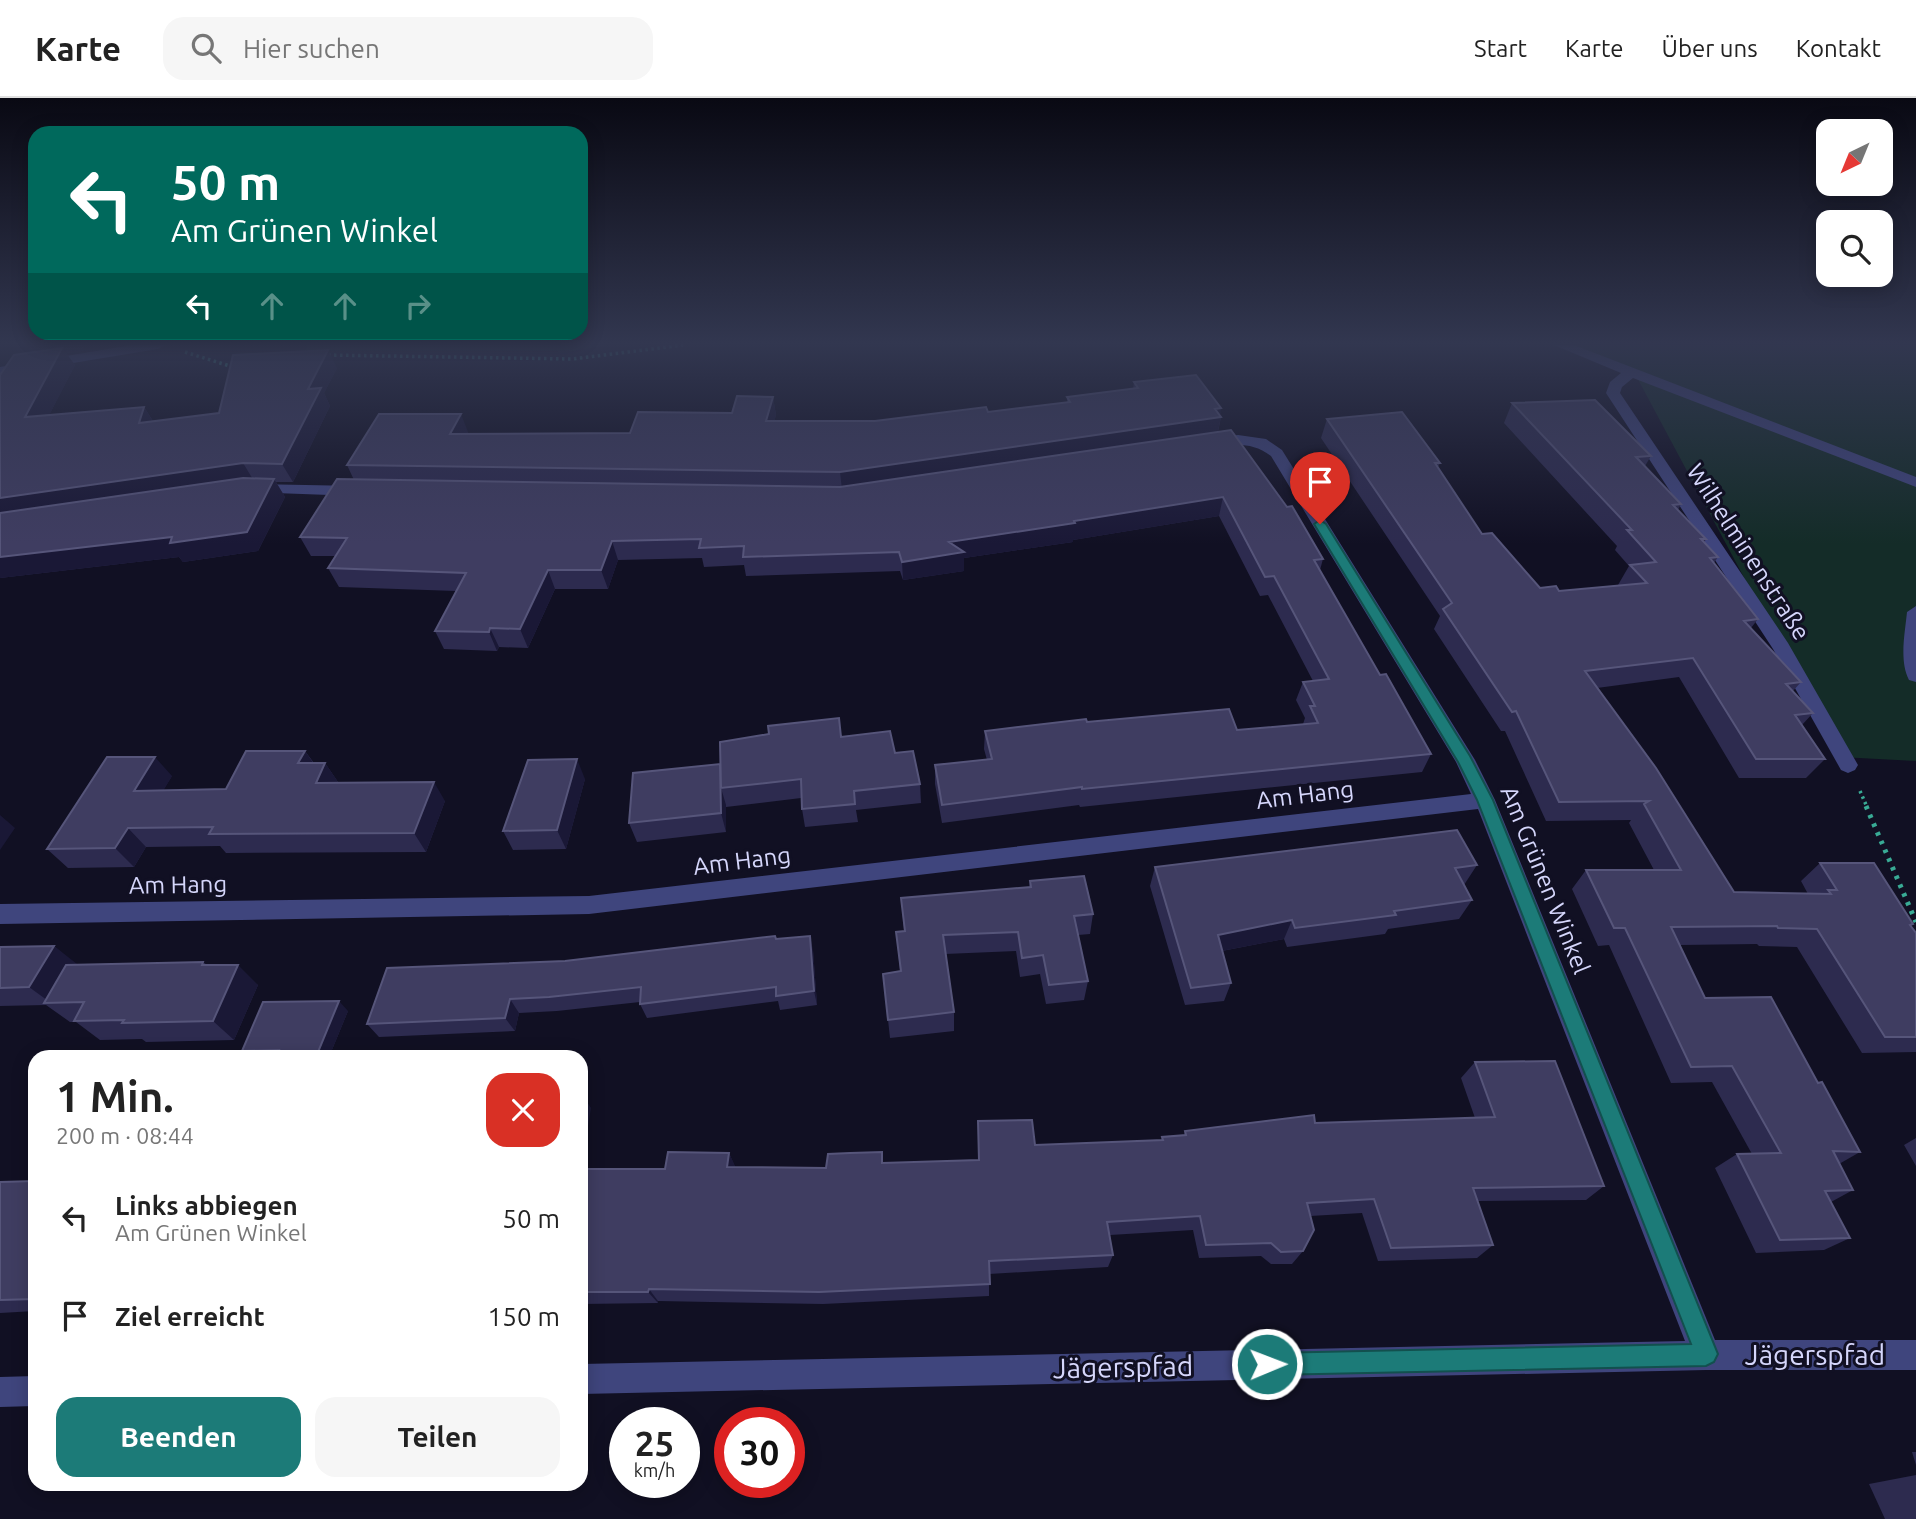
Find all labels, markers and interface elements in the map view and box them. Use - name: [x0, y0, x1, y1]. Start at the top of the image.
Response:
- search box: [163, 17, 653, 80]
- icon: search: [187, 29, 225, 67]
- text: Karte: [35, 30, 121, 67]
- text: Hier suchen: [243, 34, 380, 63]
- text: Start: [1474, 35, 1527, 62]
- text: Karte: [1565, 35, 1624, 62]
- text: Über uns: [1662, 35, 1758, 62]
- text: Kontakt: [1796, 35, 1881, 62]
- north arrow: [1816, 119, 1894, 196]
- map controls: [1816, 119, 1893, 287]
- icon: left: [56, 154, 147, 245]
- text: 50 m: [171, 154, 280, 209]
- button: search: [1816, 210, 1893, 287]
- text: Am Grünen Winkel: [171, 212, 438, 248]
- icon: left: [180, 287, 218, 325]
- icon: ahead: [253, 287, 291, 325]
- icon: ahead: [326, 287, 364, 325]
- icon: right: [399, 287, 437, 325]
- pin: [1290, 452, 1350, 524]
- street label: Wilhelminenstraße: [1681, 459, 1815, 645]
- icon: arrive: [1301, 463, 1339, 501]
- street label: Am Hang: [1254, 775, 1355, 814]
- street label: Am Grünen Winkel: [1495, 782, 1595, 978]
- street label: Am Hang: [691, 841, 792, 880]
- street label: Am Hang: [129, 870, 227, 899]
- text: 1 Min.: [56, 1073, 174, 1120]
- button: close: [486, 1073, 560, 1147]
- text: 200 m · 08:44: [56, 1123, 194, 1148]
- text: Links abbiegen: [115, 1191, 298, 1220]
- icon: left: [56, 1199, 94, 1237]
- text: 50 m: [502, 1204, 560, 1233]
- text: Am Grünen Winkel: [115, 1220, 307, 1245]
- icon: arrive: [56, 1297, 94, 1335]
- text: Ziel erreicht: [115, 1302, 265, 1331]
- text: 150 m: [488, 1302, 560, 1331]
- position arrow: [1230, 1327, 1304, 1401]
- street label: Jägerspfad: [1745, 1339, 1885, 1370]
- street label: Jägerspfad: [1053, 1350, 1193, 1383]
- button: Beenden: [56, 1397, 301, 1477]
- button: Teilen: [315, 1397, 560, 1477]
- speed limit sign: 30: [714, 1407, 805, 1498]
- text: 25: [635, 1423, 674, 1463]
- text: km/h: [634, 1460, 675, 1480]

